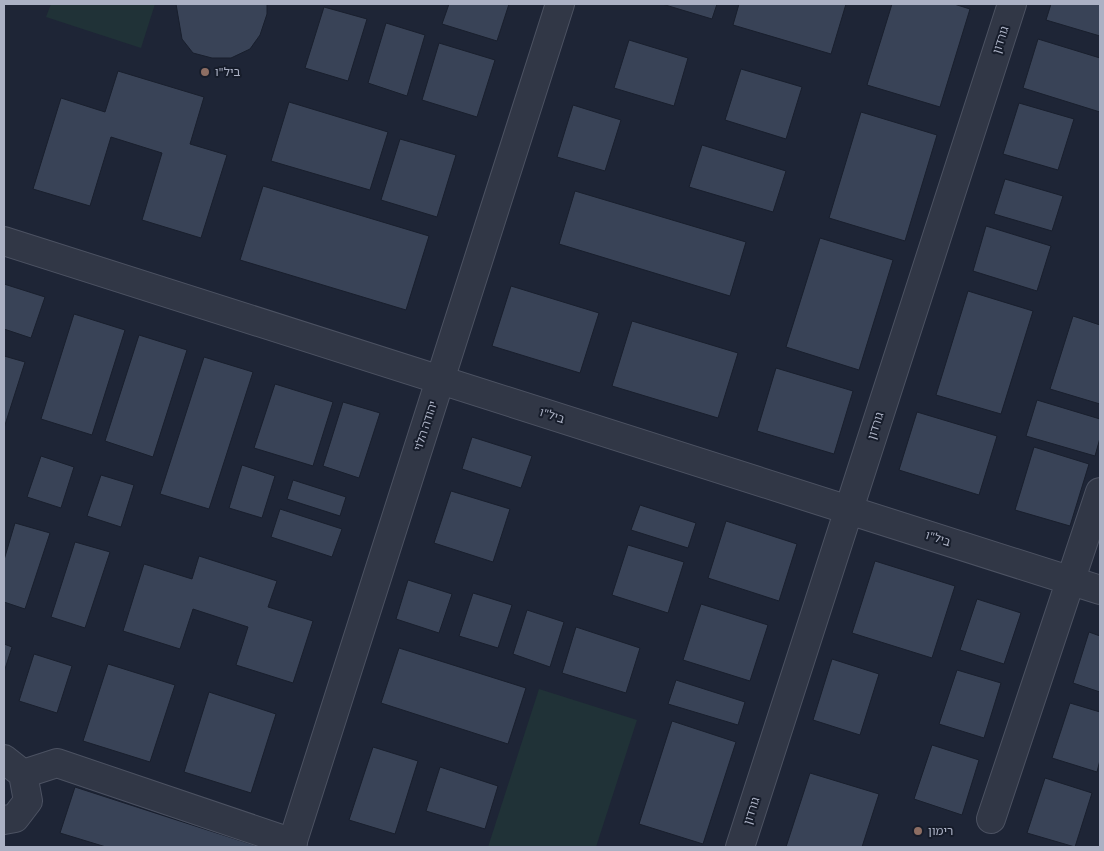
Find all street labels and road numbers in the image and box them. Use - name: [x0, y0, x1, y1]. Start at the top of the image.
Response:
- street label: גורדון: [989, 23, 1014, 56]
- street label: יהודה הלוי: [410, 399, 442, 453]
- street label: ביל"ו: [537, 404, 567, 428]
- street label: גורדון: [864, 409, 889, 442]
- street label: ביל"ו: [923, 527, 953, 551]
- street label: גורדון: [740, 794, 765, 827]

